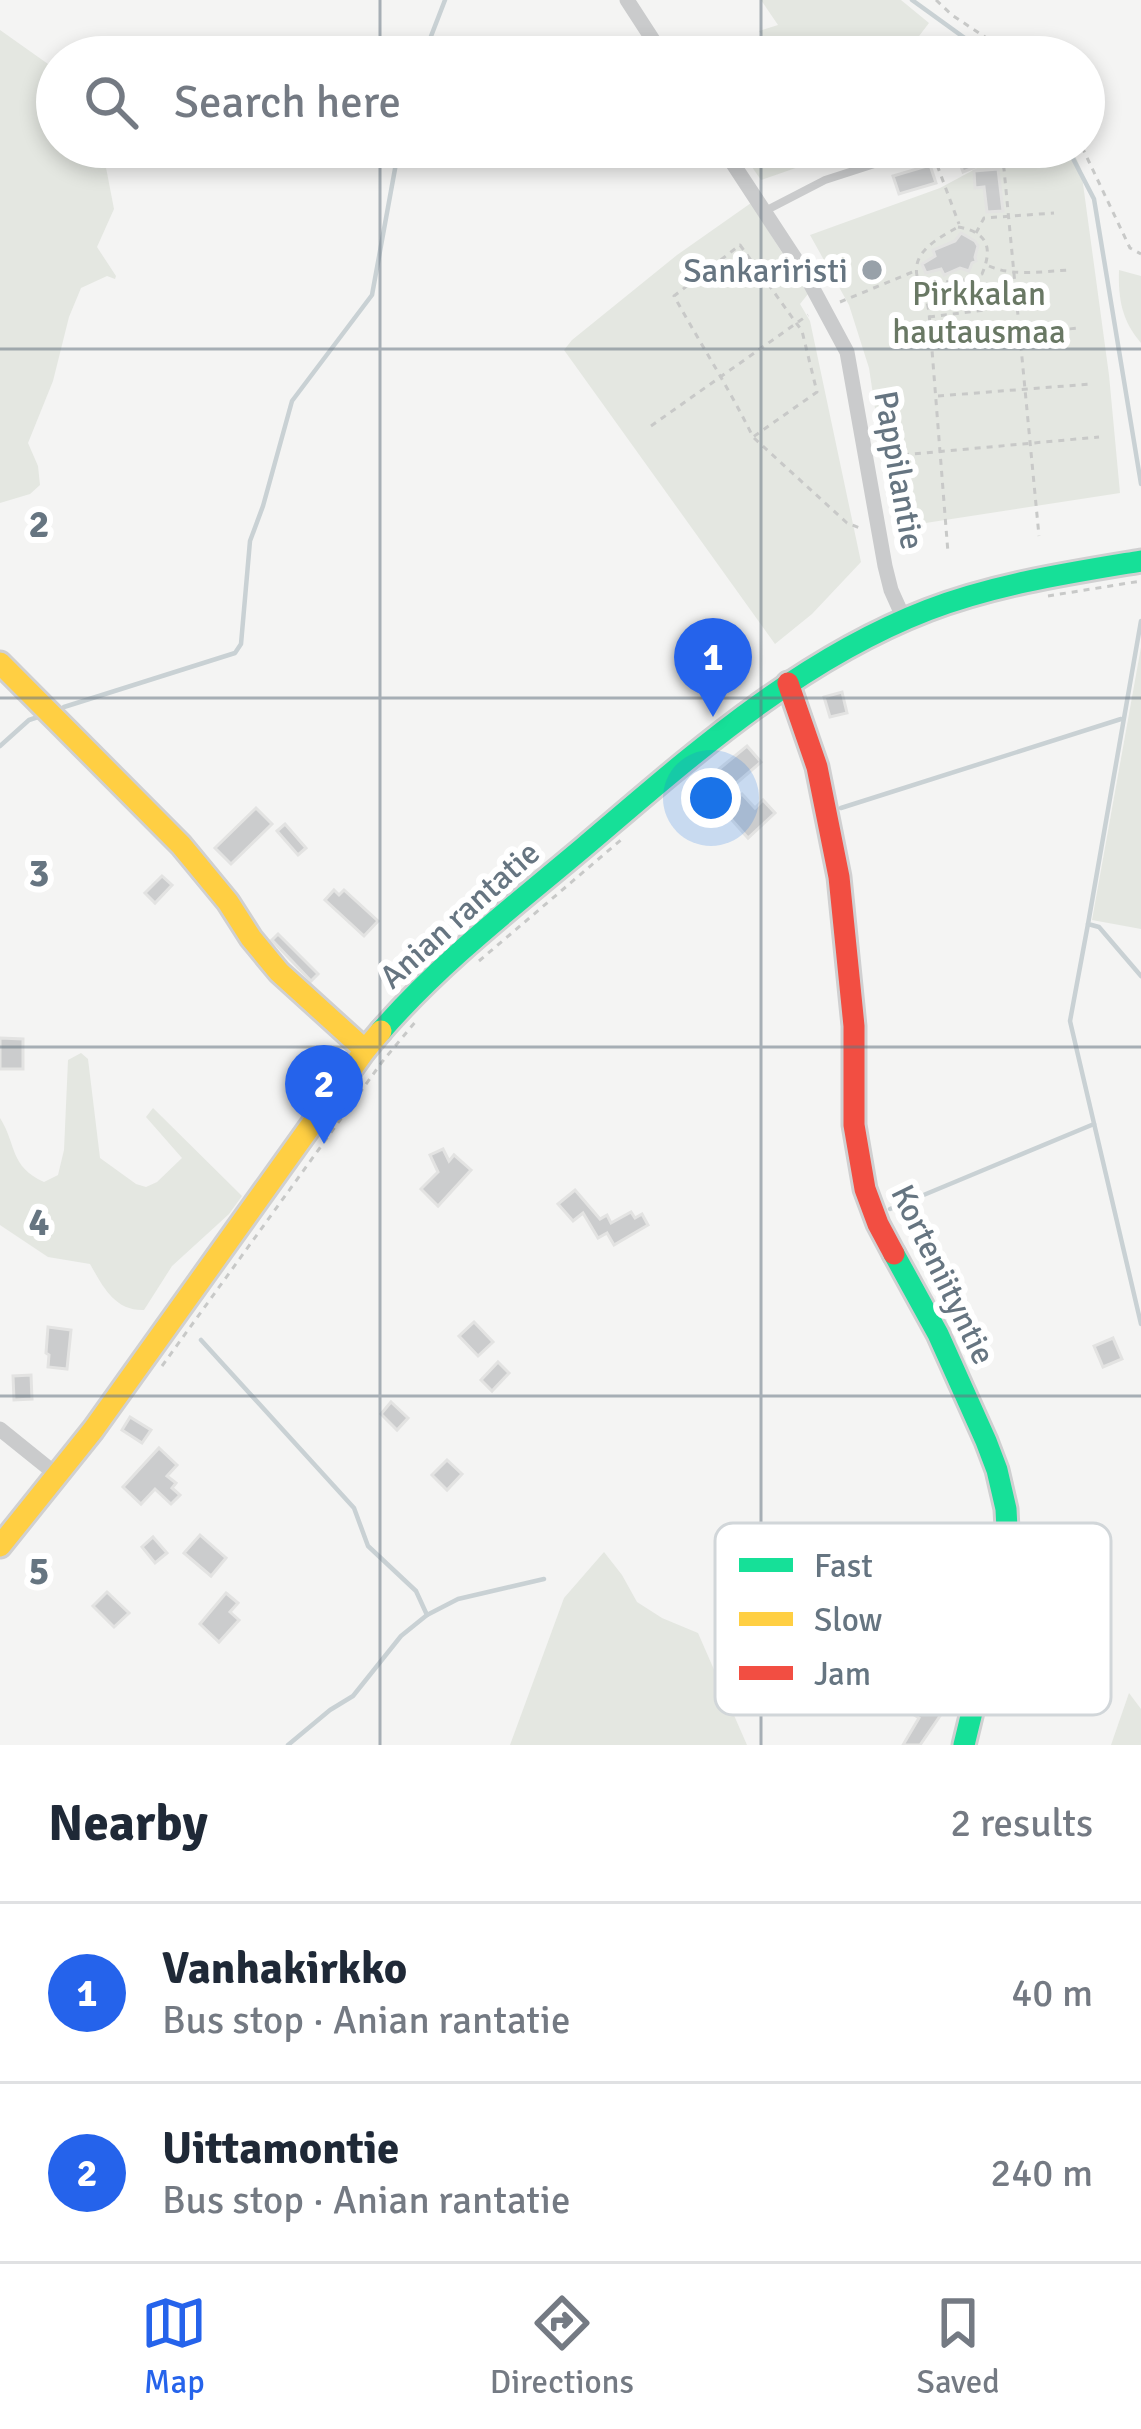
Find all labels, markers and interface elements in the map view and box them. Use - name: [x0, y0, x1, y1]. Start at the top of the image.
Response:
- search box: [36, 36, 1105, 168]
- icon: search: [78, 69, 144, 135]
- text: Search here: [174, 75, 401, 130]
- place label: Sankariristi: [683, 251, 848, 292]
- marker: Sankariristi: [859, 257, 885, 283]
- park label: Pirkkalan hautausmaa: [892, 274, 1066, 353]
- street label: Pappilantie: [864, 388, 933, 553]
- text: 2: [28, 500, 50, 548]
- pin: 1: [674, 618, 752, 717]
- your location: [681, 768, 741, 828]
- street label: Anian rantatie: [372, 833, 548, 998]
- text: 3: [28, 849, 50, 897]
- pin: 2: [285, 1045, 363, 1144]
- street label: Korteniityntie: [881, 1178, 1004, 1371]
- text: 4: [28, 1198, 50, 1246]
- legend: [715, 1523, 1111, 1715]
- text: Fast: [814, 1546, 873, 1587]
- text: 5: [28, 1547, 50, 1595]
- text: Slow: [814, 1600, 883, 1641]
- text: Jam: [814, 1654, 871, 1695]
- text: Nearby: [48, 1792, 208, 1855]
- text: 2 results: [950, 1799, 1093, 1847]
- text: Vanhakirkko: [162, 1941, 407, 1996]
- text: 1: [76, 1969, 98, 2017]
- text: 40 m: [1011, 1969, 1093, 2017]
- text: Bus stop · Anian rantatie: [162, 1996, 570, 2044]
- text: Uittamontie: [162, 2121, 399, 2176]
- text: 2: [76, 2149, 98, 2197]
- text: 240 m: [990, 2149, 1093, 2197]
- text: Bus stop · Anian rantatie: [162, 2176, 570, 2224]
- tab: Map: [141, 2290, 207, 2403]
- tab: Directions: [490, 2290, 634, 2403]
- tab: Saved: [917, 2290, 1000, 2403]

